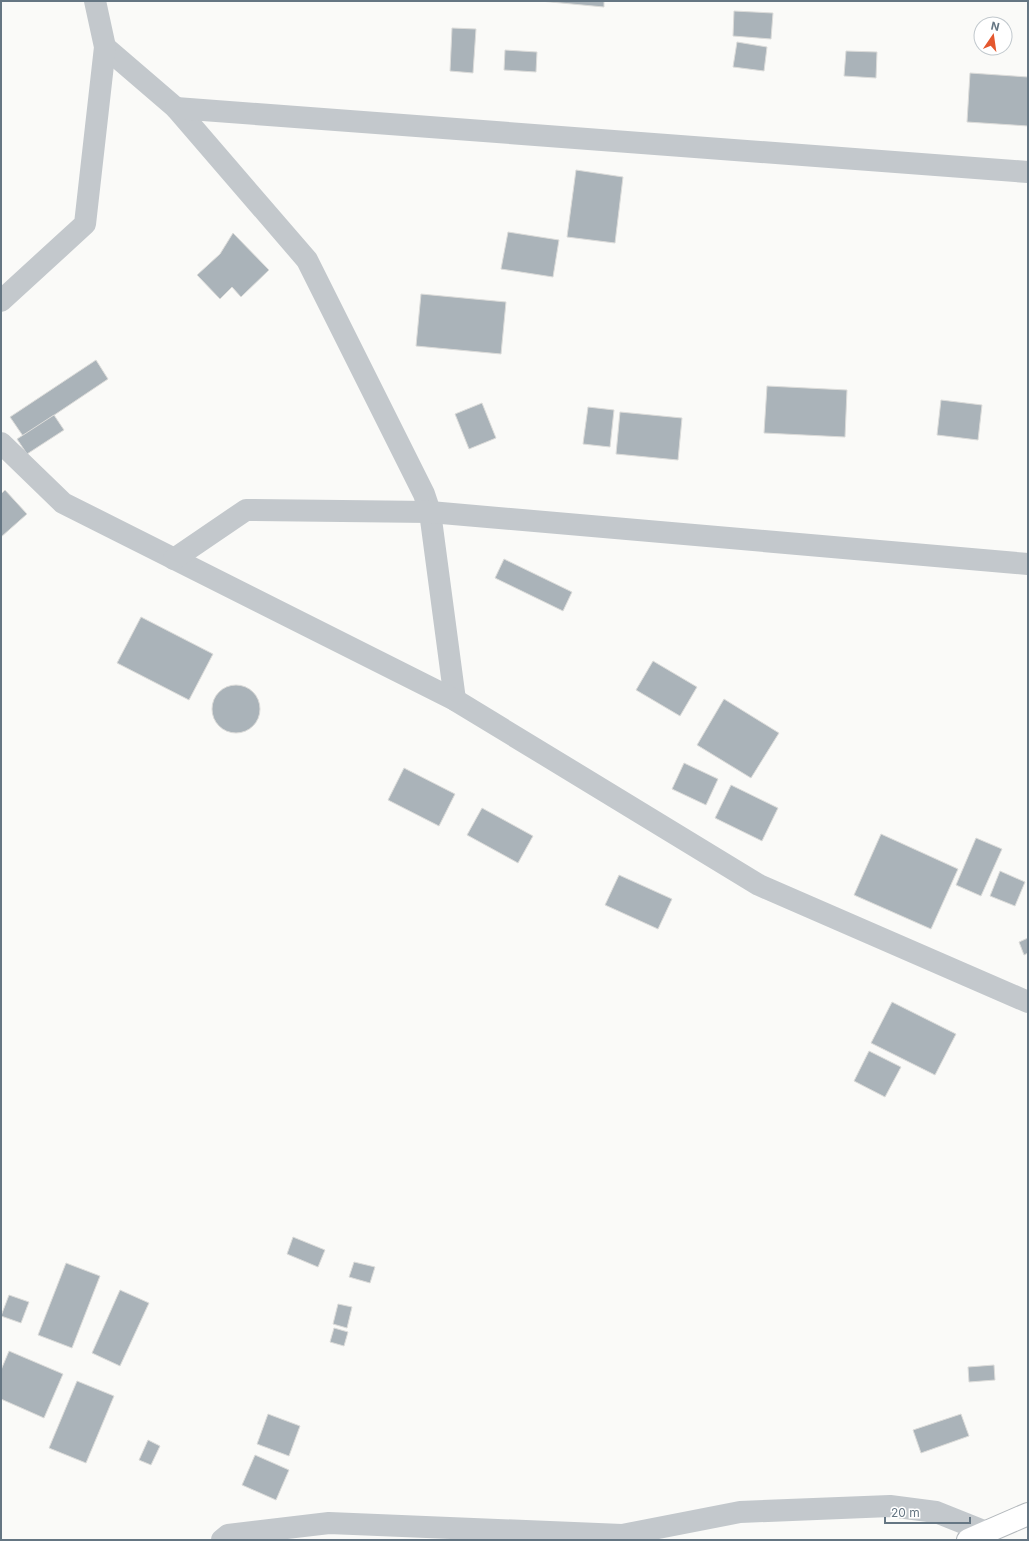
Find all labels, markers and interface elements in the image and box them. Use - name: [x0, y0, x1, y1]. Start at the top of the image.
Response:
- north arrow: [973, 16, 1013, 56]
- text: N: [990, 18, 1001, 34]
- scale bar: [885, 1499, 970, 1525]
- text: 20 m: [891, 1505, 920, 1520]

